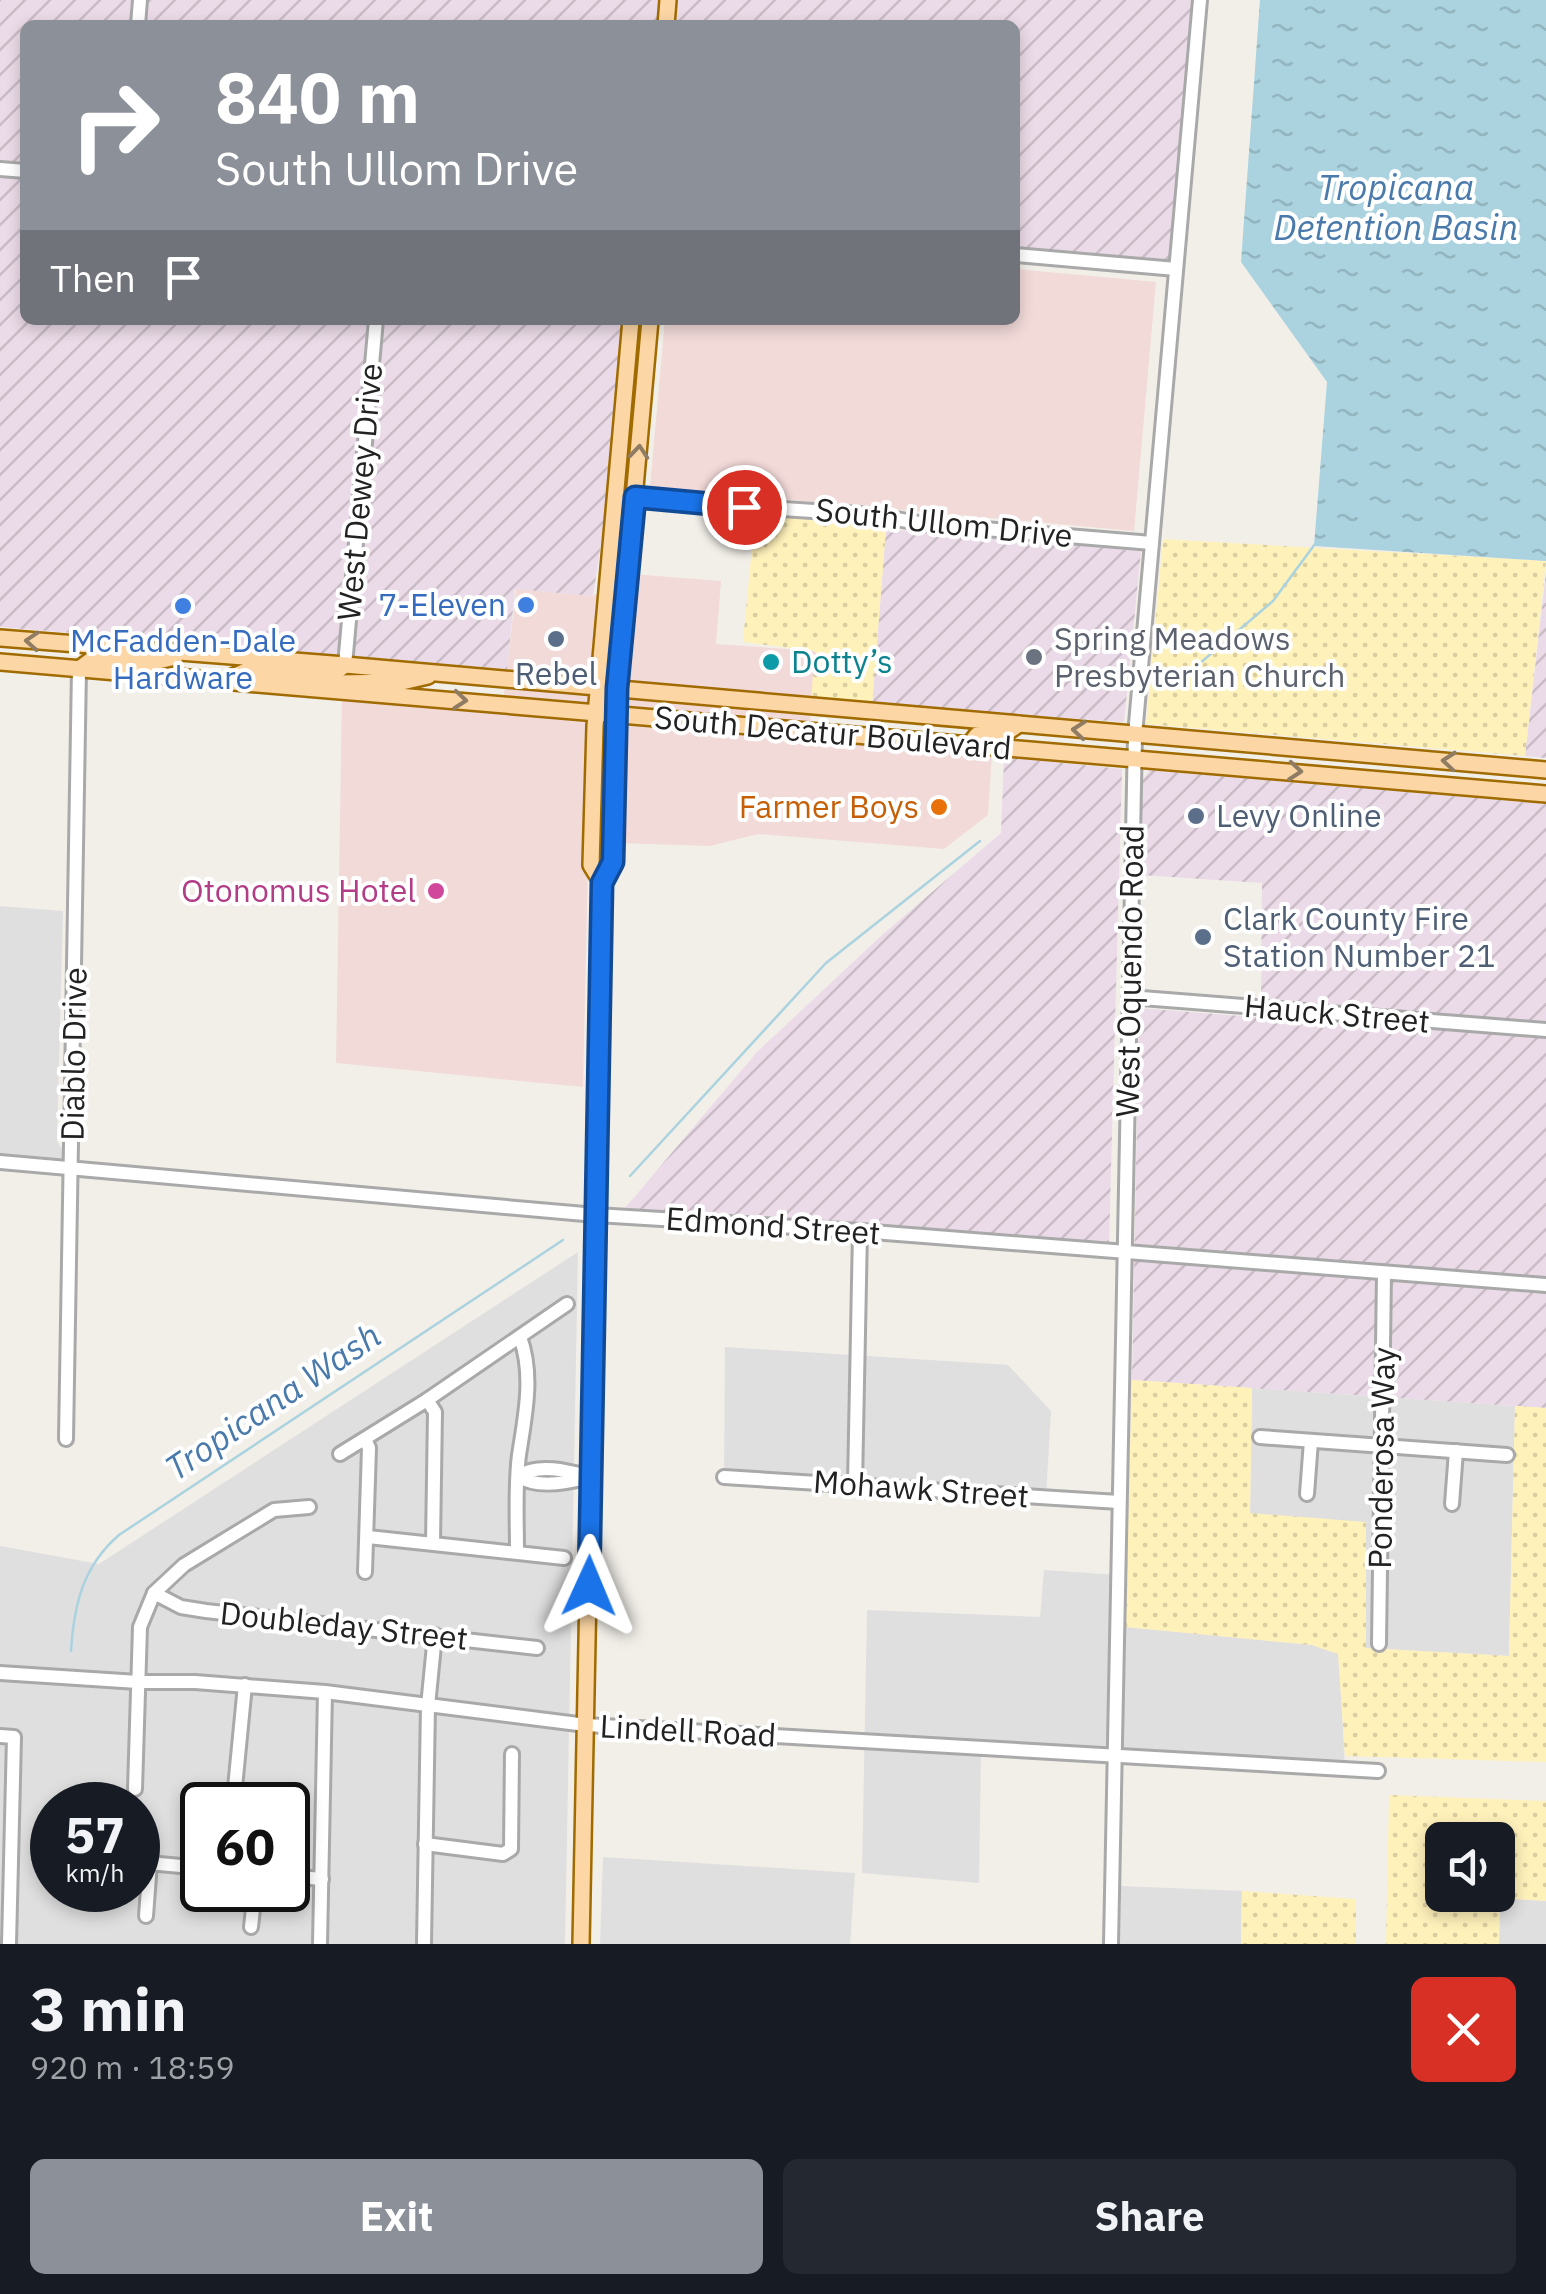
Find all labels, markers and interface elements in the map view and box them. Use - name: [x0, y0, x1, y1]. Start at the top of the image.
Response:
- text: 840 m: [215, 51, 420, 142]
- icon: right: [50, 60, 180, 190]
- text: South Ullom Drive: [215, 139, 578, 197]
- water label: Tropicana Detention Basin: [1274, 164, 1518, 250]
- icon: arrive: [156, 250, 211, 305]
- text: Then: [50, 253, 136, 302]
- street label: West Dewey Drive: [327, 361, 391, 622]
- one-way arrow: [627, 443, 649, 459]
- pin: [702, 465, 787, 550]
- icon: arrive: [717, 480, 772, 535]
- street label: South Ullom Drive: [813, 488, 1075, 556]
- place label: 7-Eleven: [378, 583, 506, 625]
- marker: 7-Eleven: [515, 594, 537, 616]
- marker: McFadden-Dale Hardware: [172, 595, 194, 617]
- place label: Spring Meadows Presbyterian Church: [1054, 617, 1346, 696]
- place label: McFadden-Dale Hardware: [70, 619, 296, 698]
- marker: Rebel: [545, 628, 567, 650]
- one-way arrow: [24, 630, 40, 652]
- place label: Dotty’s: [791, 640, 893, 682]
- marker: Spring Meadows Presbyterian Church: [1023, 646, 1045, 668]
- marker: Dotty’s: [760, 651, 782, 673]
- place label: Rebel: [515, 652, 597, 694]
- one-way arrow: [453, 689, 469, 711]
- street label: South Decatur Boulevard: [653, 695, 1013, 769]
- one-way arrow: [1071, 719, 1087, 741]
- one-way arrow: [1440, 751, 1456, 773]
- one-way arrow: [1287, 760, 1303, 782]
- place label: Farmer Boys: [739, 785, 919, 827]
- place label: Levy Online: [1216, 794, 1382, 836]
- marker: Farmer Boys: [928, 796, 950, 818]
- marker: Levy Online: [1185, 805, 1207, 827]
- street label: West Oquendo Road: [1105, 824, 1153, 1118]
- place label: Otonomus Hotel: [181, 869, 416, 911]
- marker: Otonomus Hotel: [425, 880, 447, 902]
- place label: Clark County Fire Station Number 21: [1223, 897, 1495, 976]
- marker: Clark County Fire Station Number 21: [1192, 926, 1214, 948]
- street label: Diablo Drive: [50, 967, 96, 1141]
- street label: Hauck Street: [1243, 984, 1432, 1042]
- street label: Edmond Street: [664, 1197, 882, 1253]
- water label: Tropicana Wash: [156, 1312, 389, 1490]
- street label: Ponderosa Way: [1358, 1347, 1404, 1569]
- street label: Mohawk Street: [812, 1460, 1030, 1516]
- position arrow: [537, 1534, 641, 1638]
- street label: Doubleday Street: [218, 1591, 470, 1659]
- street label: Lindell Road: [599, 1704, 777, 1756]
- speed limit sign: 60: [180, 1782, 310, 1912]
- text: 57: [65, 1802, 125, 1867]
- map controls: [1425, 1822, 1515, 1912]
- button: sound: [1425, 1822, 1515, 1912]
- text: km/h: [66, 1856, 124, 1889]
- text: 3 min: [30, 1969, 187, 2048]
- button: close: [1411, 1977, 1516, 2082]
- text: 920 m · 18:59: [30, 2046, 235, 2088]
- button: Exit: [30, 2159, 763, 2274]
- button: Share: [783, 2159, 1516, 2274]

